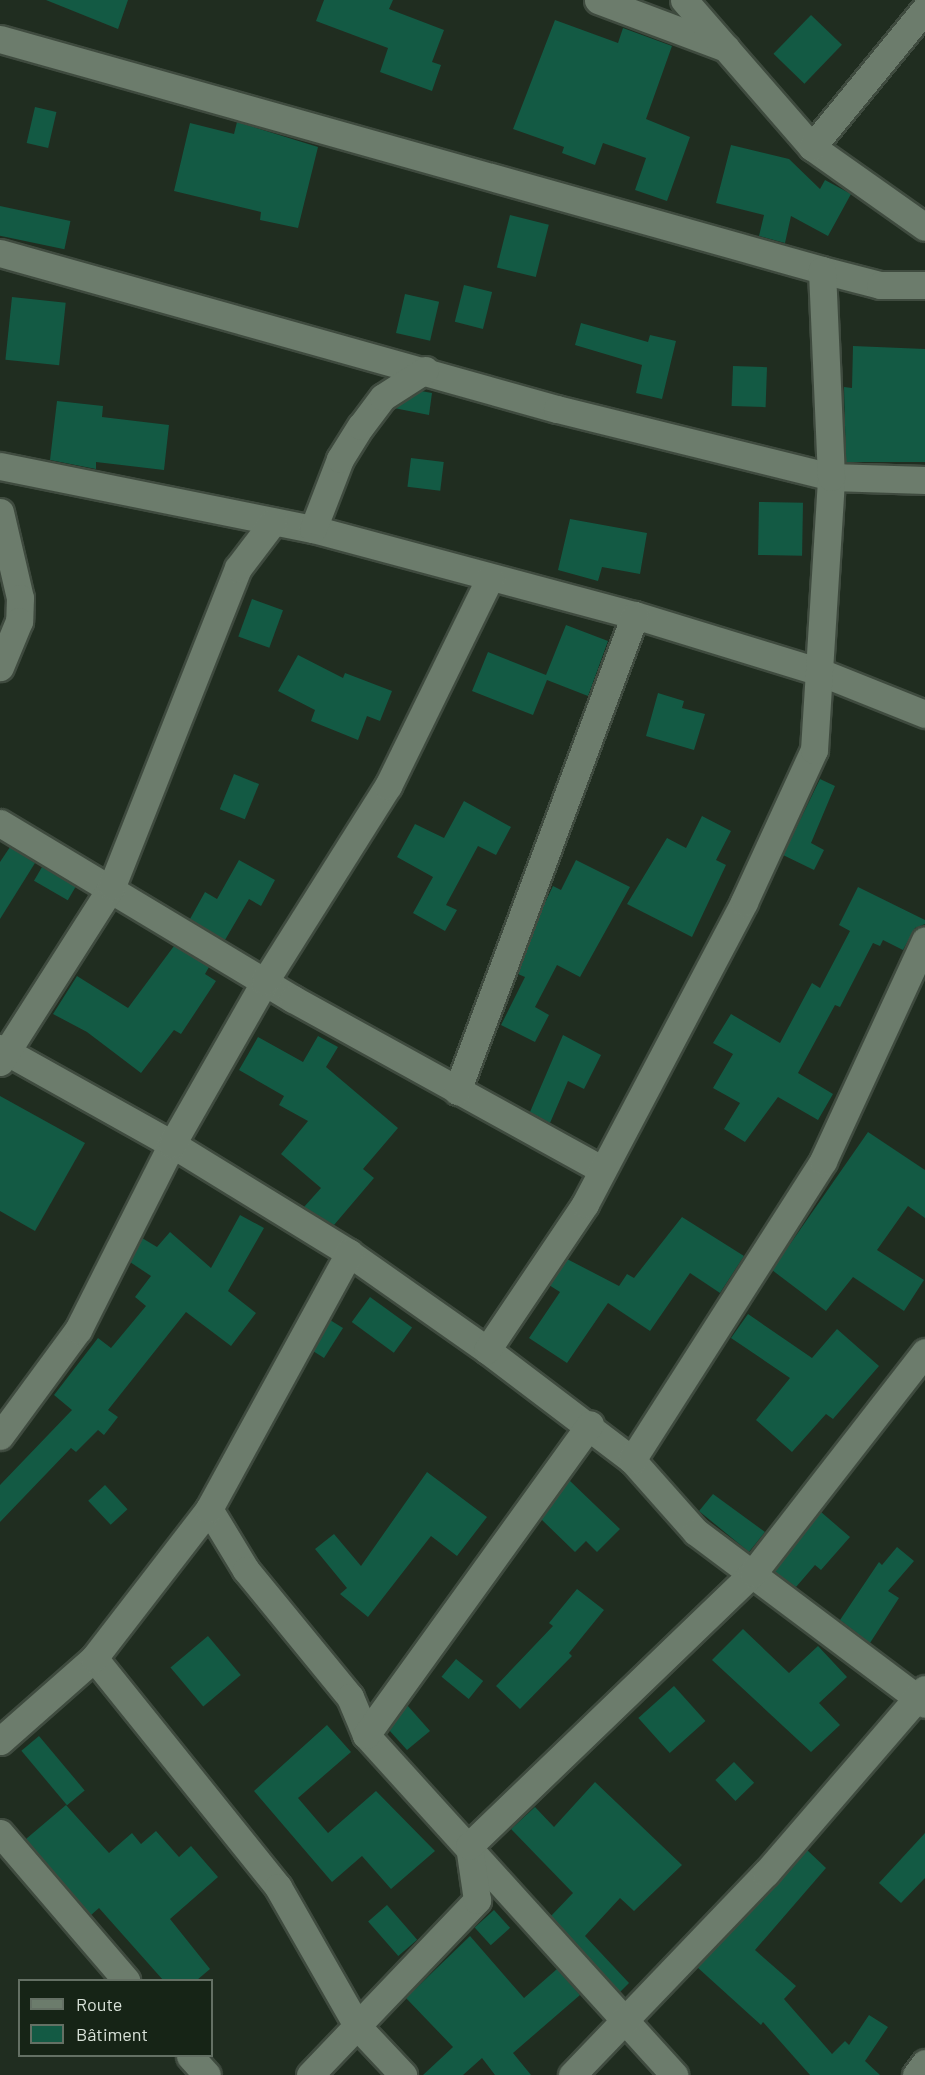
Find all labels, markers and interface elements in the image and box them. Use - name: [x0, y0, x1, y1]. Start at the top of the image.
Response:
- legend: [18, 1979, 213, 2057]
- text: Route: [76, 1993, 122, 2015]
- text: Bâtiment: [76, 2023, 148, 2045]

